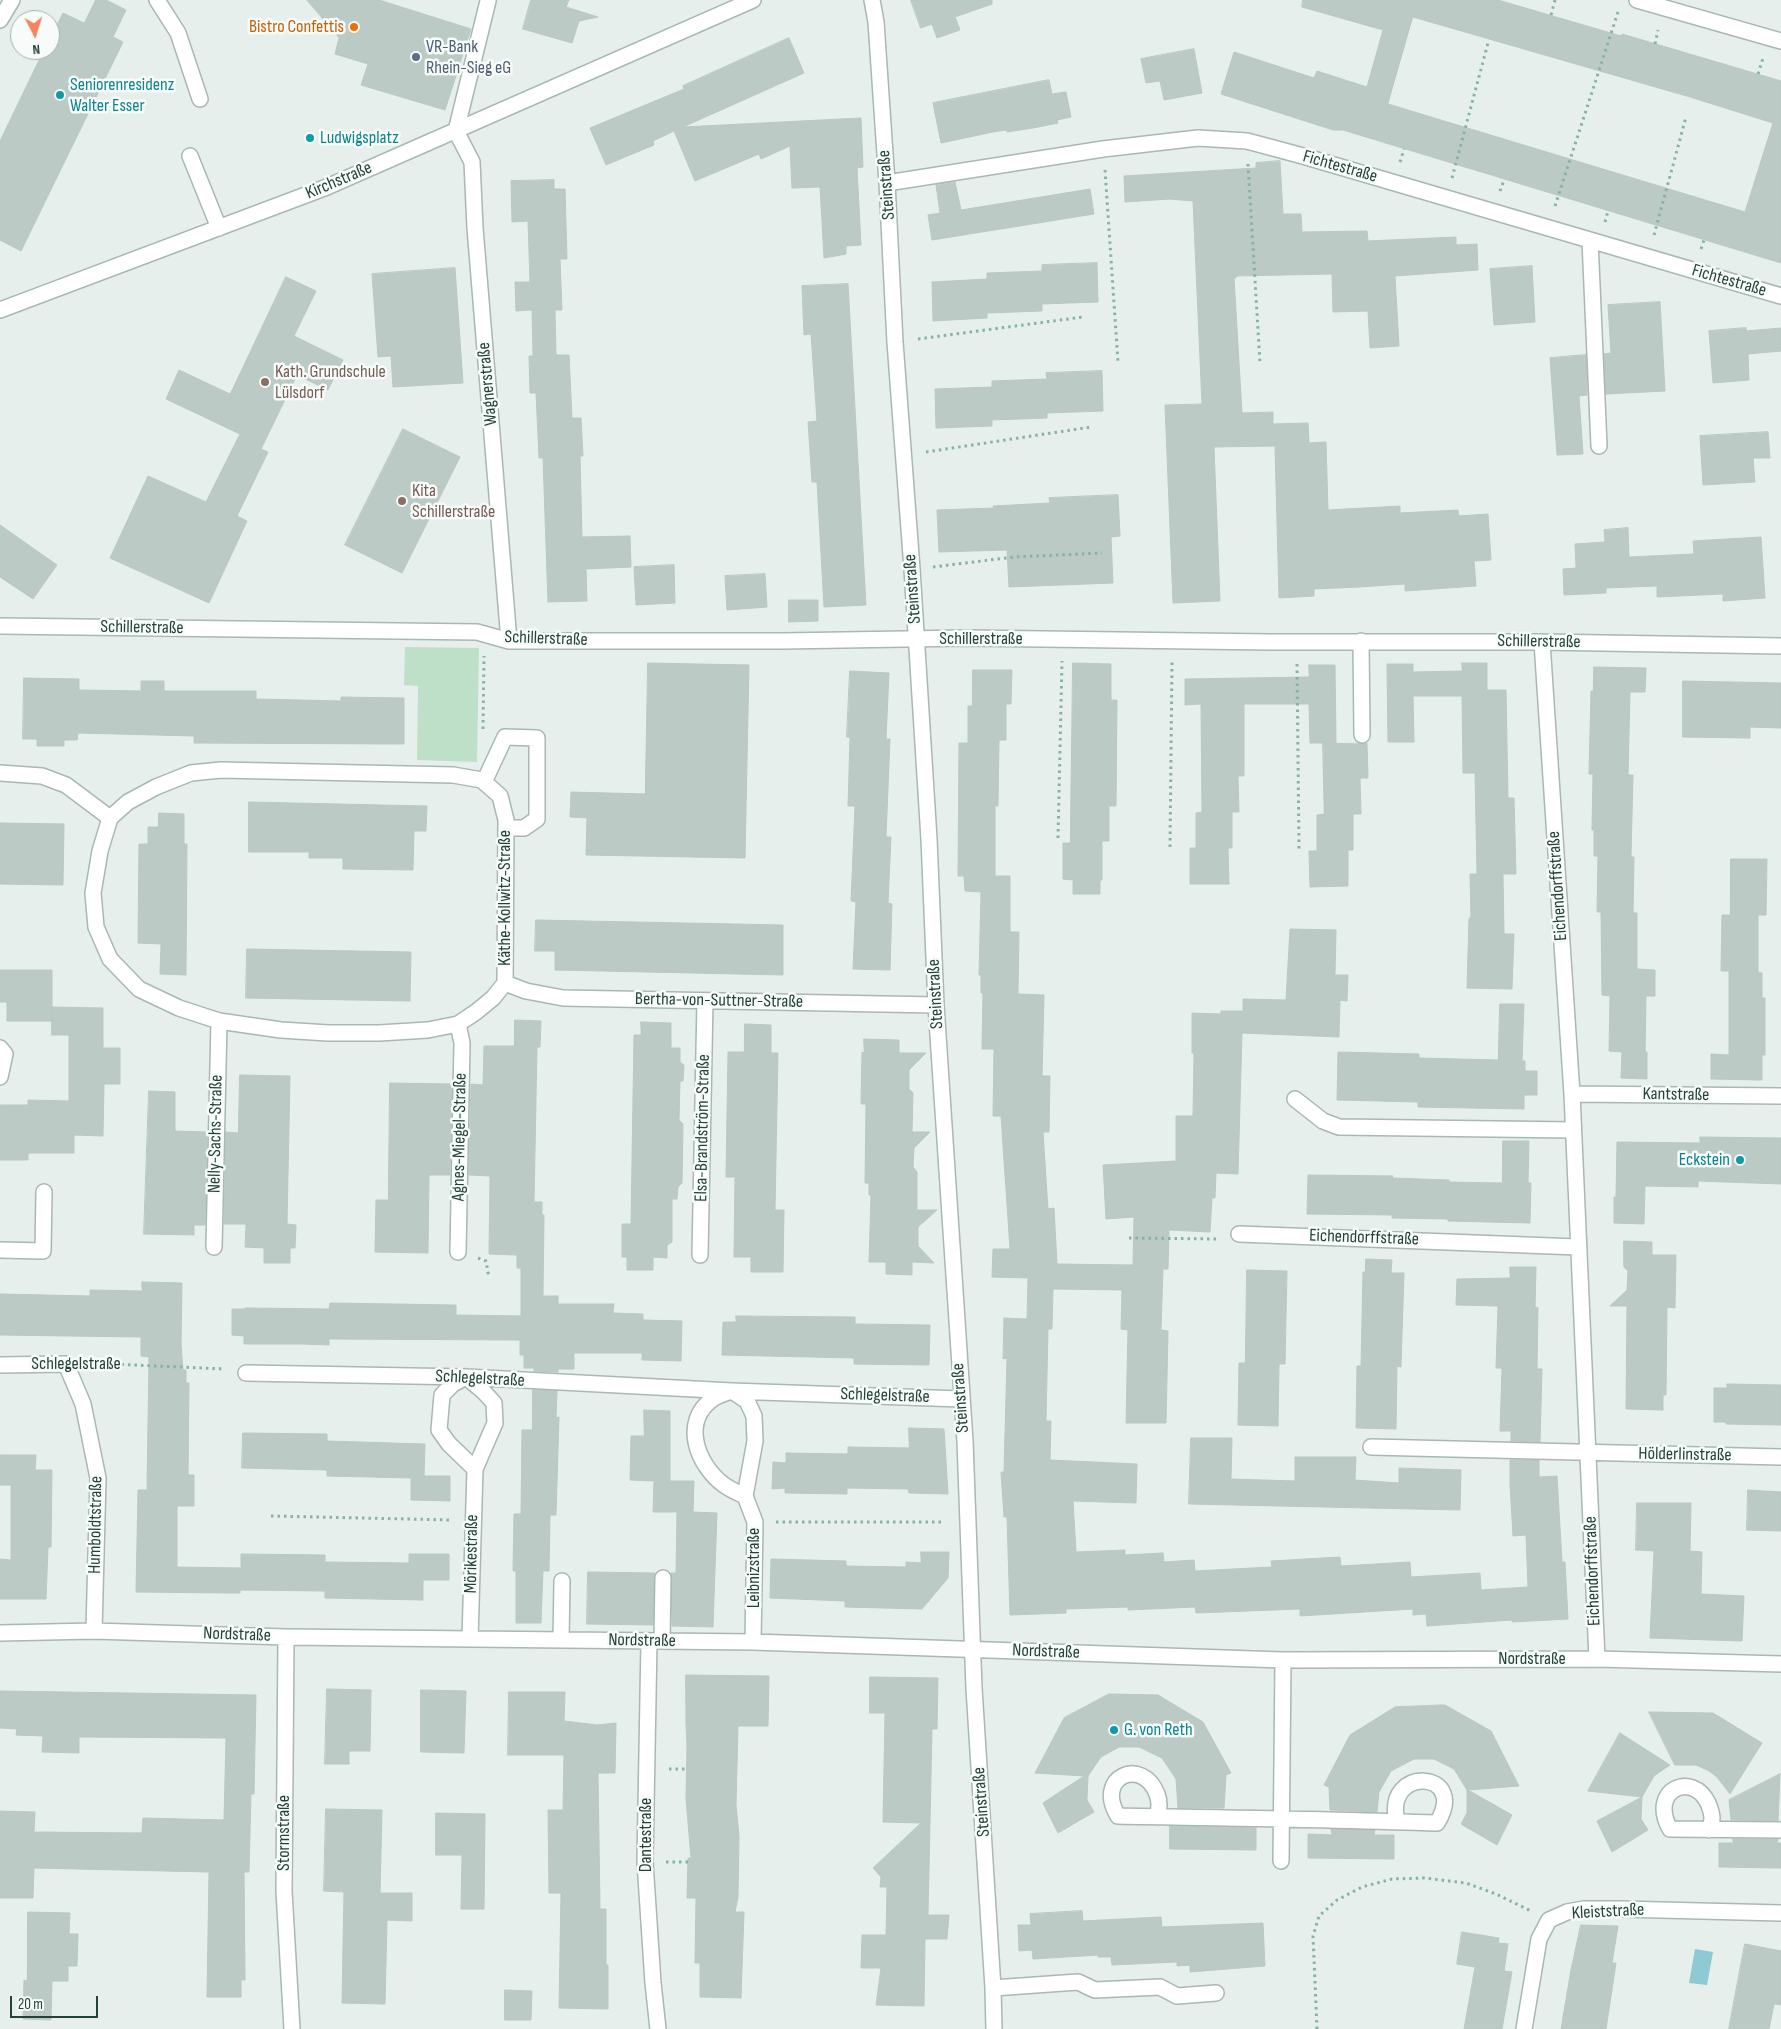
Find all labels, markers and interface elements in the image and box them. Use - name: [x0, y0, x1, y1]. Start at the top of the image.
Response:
- north arrow: [10, 10, 60, 60]
- place label: Bistro Confettis: [249, 16, 344, 38]
- marker: Bistro Confettis: [348, 21, 360, 33]
- place label: VR-Bank Rhein-Sieg eG: [426, 36, 511, 78]
- text: N: [32, 41, 41, 58]
- marker: VR-Bank Rhein-Sieg eG: [410, 51, 422, 63]
- place label: Seniorenresidenz Walter Esser: [70, 74, 174, 116]
- marker: Seniorenresidenz Walter Esser: [54, 89, 66, 101]
- place label: Ludwigsplatz: [320, 127, 399, 149]
- marker: Ludwigsplatz: [304, 132, 316, 144]
- street label: Fichtestraße: [1300, 146, 1380, 188]
- street label: Steinstraße: [874, 149, 900, 221]
- street label: Kirchstraße: [303, 157, 375, 205]
- street label: Fichtestraße: [1689, 260, 1769, 302]
- street label: Wagnerstraße: [474, 341, 502, 427]
- place label: Kath. Grundschule Lülsdorf: [275, 361, 386, 404]
- marker: Kath. Grundschule Lülsdorf: [259, 376, 271, 388]
- place label: Kita Schillerstraße: [412, 480, 495, 522]
- marker: Kita Schillerstraße: [396, 495, 408, 507]
- street label: Steinstraße: [900, 553, 926, 625]
- street label: Schillerstraße: [100, 616, 184, 640]
- street label: Schillerstraße: [504, 627, 588, 651]
- street label: Schillerstraße: [939, 628, 1023, 650]
- street label: Schillerstraße: [1497, 630, 1581, 654]
- street label: Käthe-Kollwitz-Straße: [494, 830, 516, 966]
- street label: Eichendorffstraße: [1543, 830, 1573, 942]
- street label: Steinstraße: [923, 959, 949, 1029]
- street label: Bertha-von-Suttner-Straße: [635, 989, 803, 1013]
- street label: Elsa-Brandström-Straße: [691, 1054, 715, 1202]
- street label: Agnes-Miegel-Straße: [448, 1073, 472, 1201]
- street label: Nelly-Sachs-Straße: [204, 1075, 228, 1193]
- street label: Kantstraße: [1642, 1084, 1710, 1106]
- place label: Eckstein: [1679, 1149, 1730, 1171]
- marker: Eckstein: [1734, 1154, 1746, 1166]
- street label: Eichendorffstraße: [1309, 1225, 1419, 1251]
- street label: Schlegelstraße: [31, 1353, 121, 1375]
- street label: Steinstraße: [948, 1362, 974, 1434]
- street label: Schlegelstraße: [435, 1366, 525, 1392]
- street label: Schlegelstraße: [840, 1384, 930, 1408]
- street label: Hölderlinstraße: [1638, 1443, 1732, 1467]
- street label: Humboldtstraße: [84, 1476, 108, 1574]
- street label: Mörikestraße: [461, 1514, 483, 1594]
- street label: Eichendorffstraße: [1580, 1516, 1606, 1626]
- street label: Leibnizstraße: [743, 1528, 765, 1608]
- street label: Nordstraße: [203, 1623, 271, 1647]
- street label: Nordstraße: [608, 1630, 676, 1652]
- street label: Nordstraße: [1012, 1640, 1080, 1664]
- street label: Nordstraße: [1498, 1648, 1566, 1670]
- place label: G. von Reth: [1124, 1719, 1193, 1741]
- marker: G. von Reth: [1108, 1724, 1120, 1736]
- street label: Steinstraße: [969, 1766, 995, 1838]
- street label: Stormstraße: [273, 1795, 295, 1871]
- street label: Dantestraße: [635, 1798, 657, 1872]
- street label: Kleiststraße: [1571, 1899, 1645, 1925]
- scale bar: [12, 1986, 100, 2018]
- text: 20 m: [18, 1995, 43, 2014]

